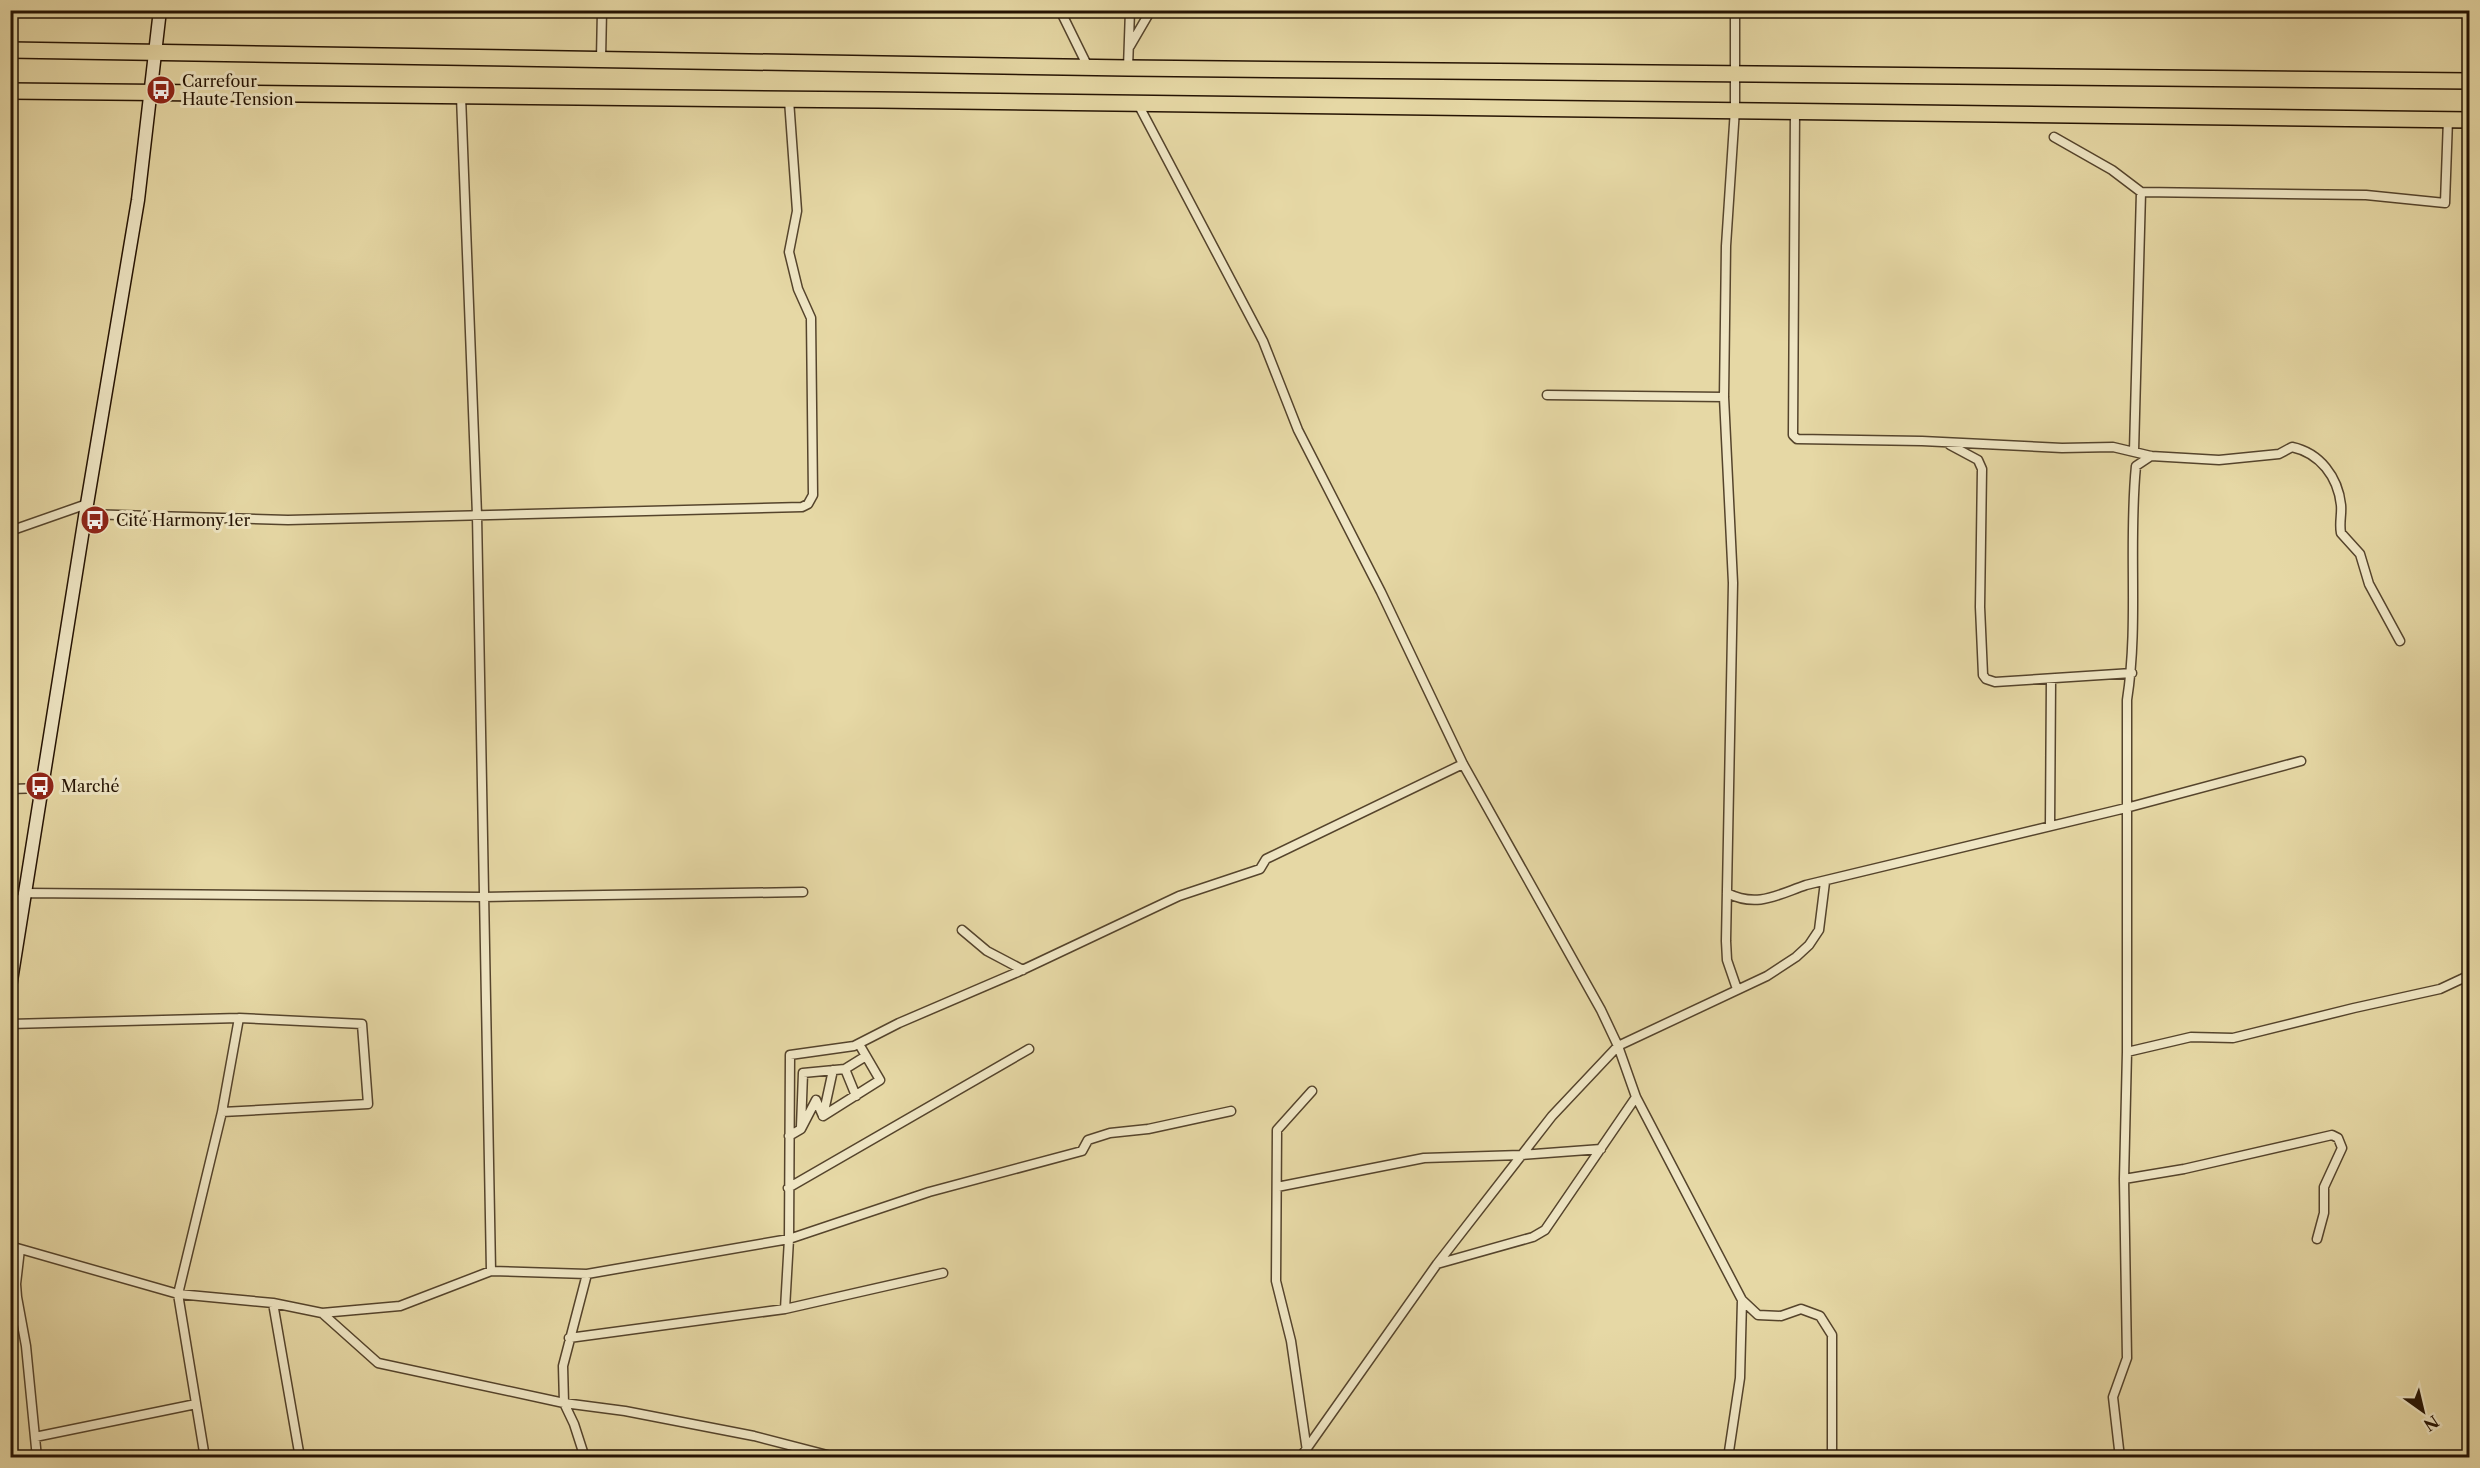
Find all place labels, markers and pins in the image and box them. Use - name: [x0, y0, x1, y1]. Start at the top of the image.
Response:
- place label: Carrefour Haute Tension: [182, 71, 293, 109]
- bus stop icon: Carrefour Haute Tension: [145, 74, 177, 106]
- bus stop icon: Cité Harmony 1er: [79, 504, 111, 536]
- place label: Cité Harmony 1er: [116, 510, 251, 530]
- bus stop icon: Marché: [24, 770, 56, 802]
- place label: Marché: [61, 776, 119, 796]

